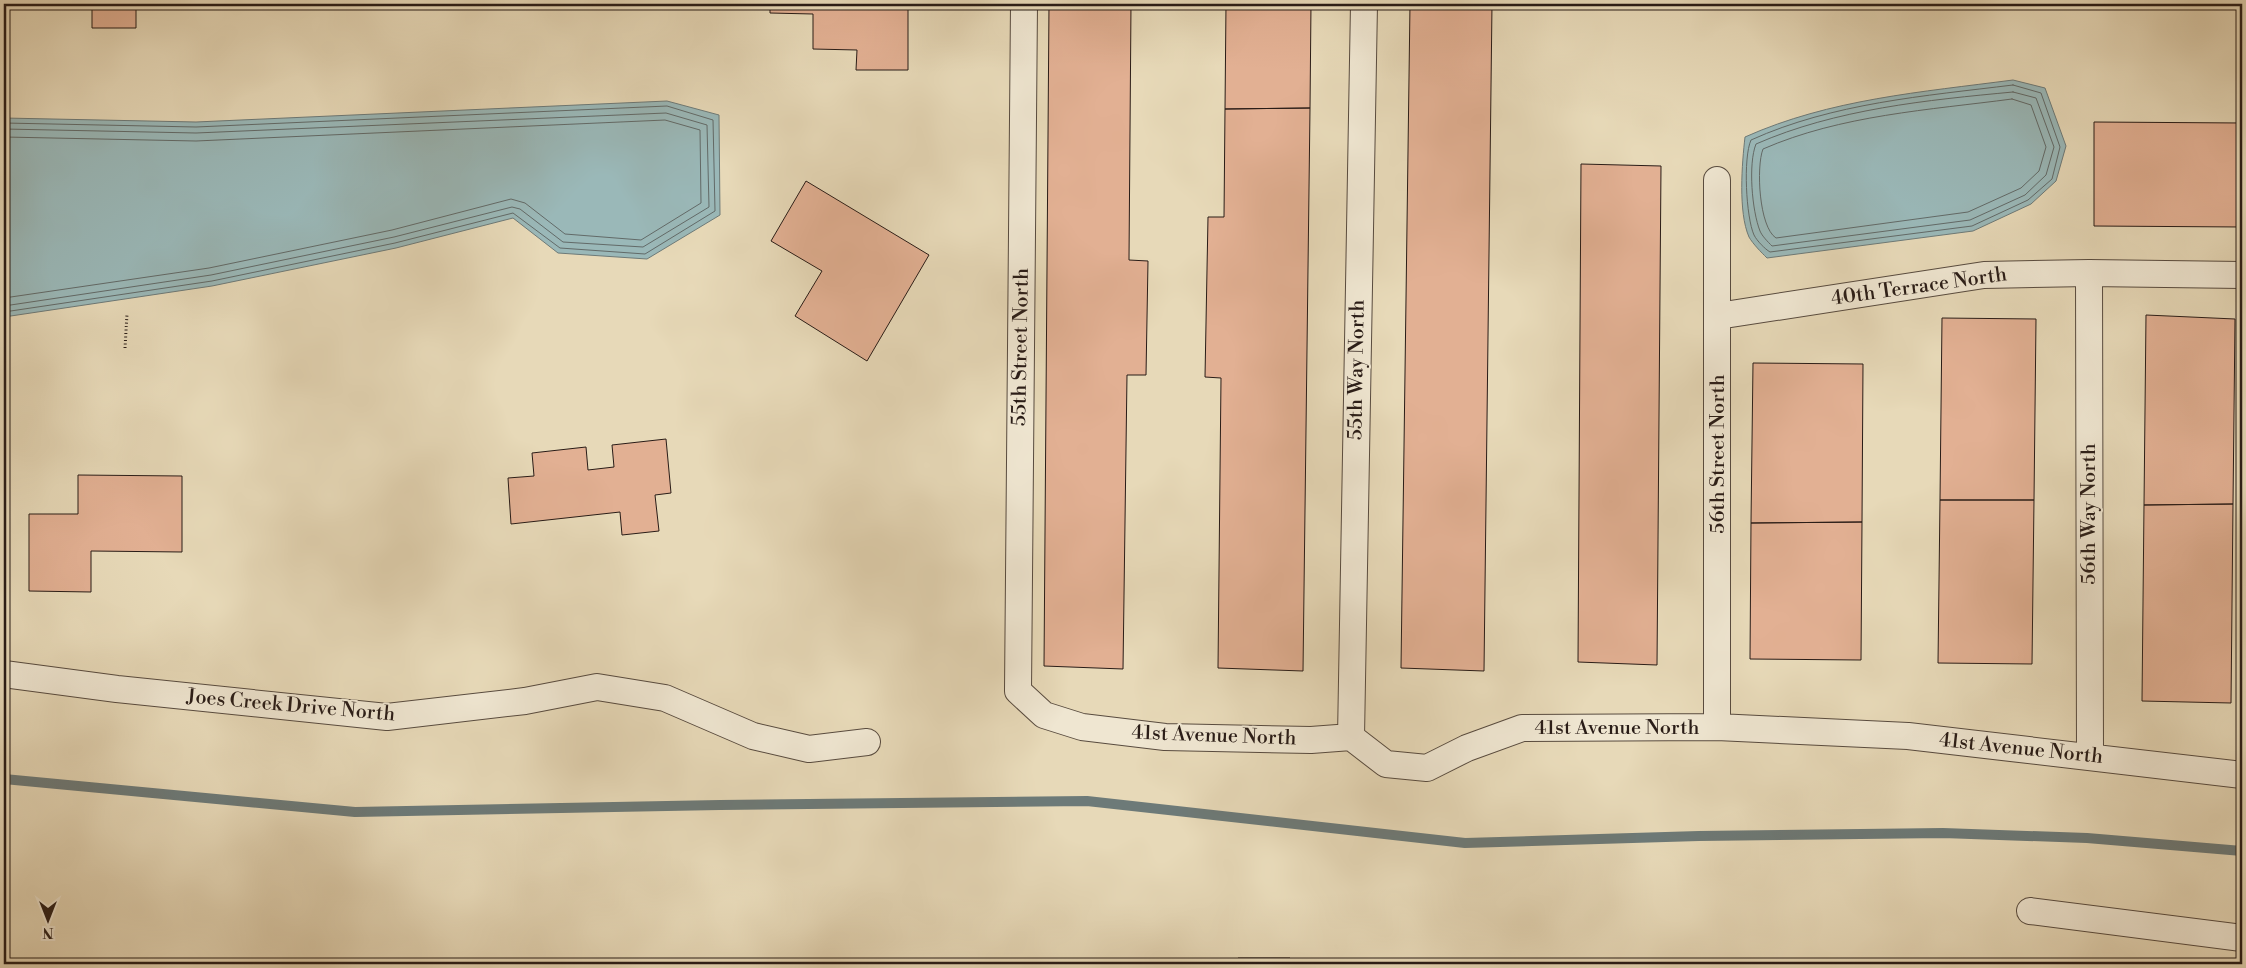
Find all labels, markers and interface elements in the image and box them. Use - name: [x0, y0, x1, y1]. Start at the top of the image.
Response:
- street label: 40th Terrace North: [1829, 262, 2009, 312]
- street label: 55th Street North: [1007, 268, 1035, 426]
- street label: 55th Way North: [1343, 300, 1371, 440]
- street label: 56th Street North: [1706, 374, 1731, 534]
- street label: 56th Way North: [2077, 443, 2102, 585]
- street label: Joes Creek Drive North: [185, 684, 396, 728]
- street label: 41st Avenue North: [1535, 716, 1700, 741]
- street label: 41st Avenue North: [1131, 721, 1297, 751]
- street label: 41st Avenue North: [1938, 728, 2104, 770]
- north arrow: [22, 896, 72, 946]
- text: N: [42, 923, 54, 941]

